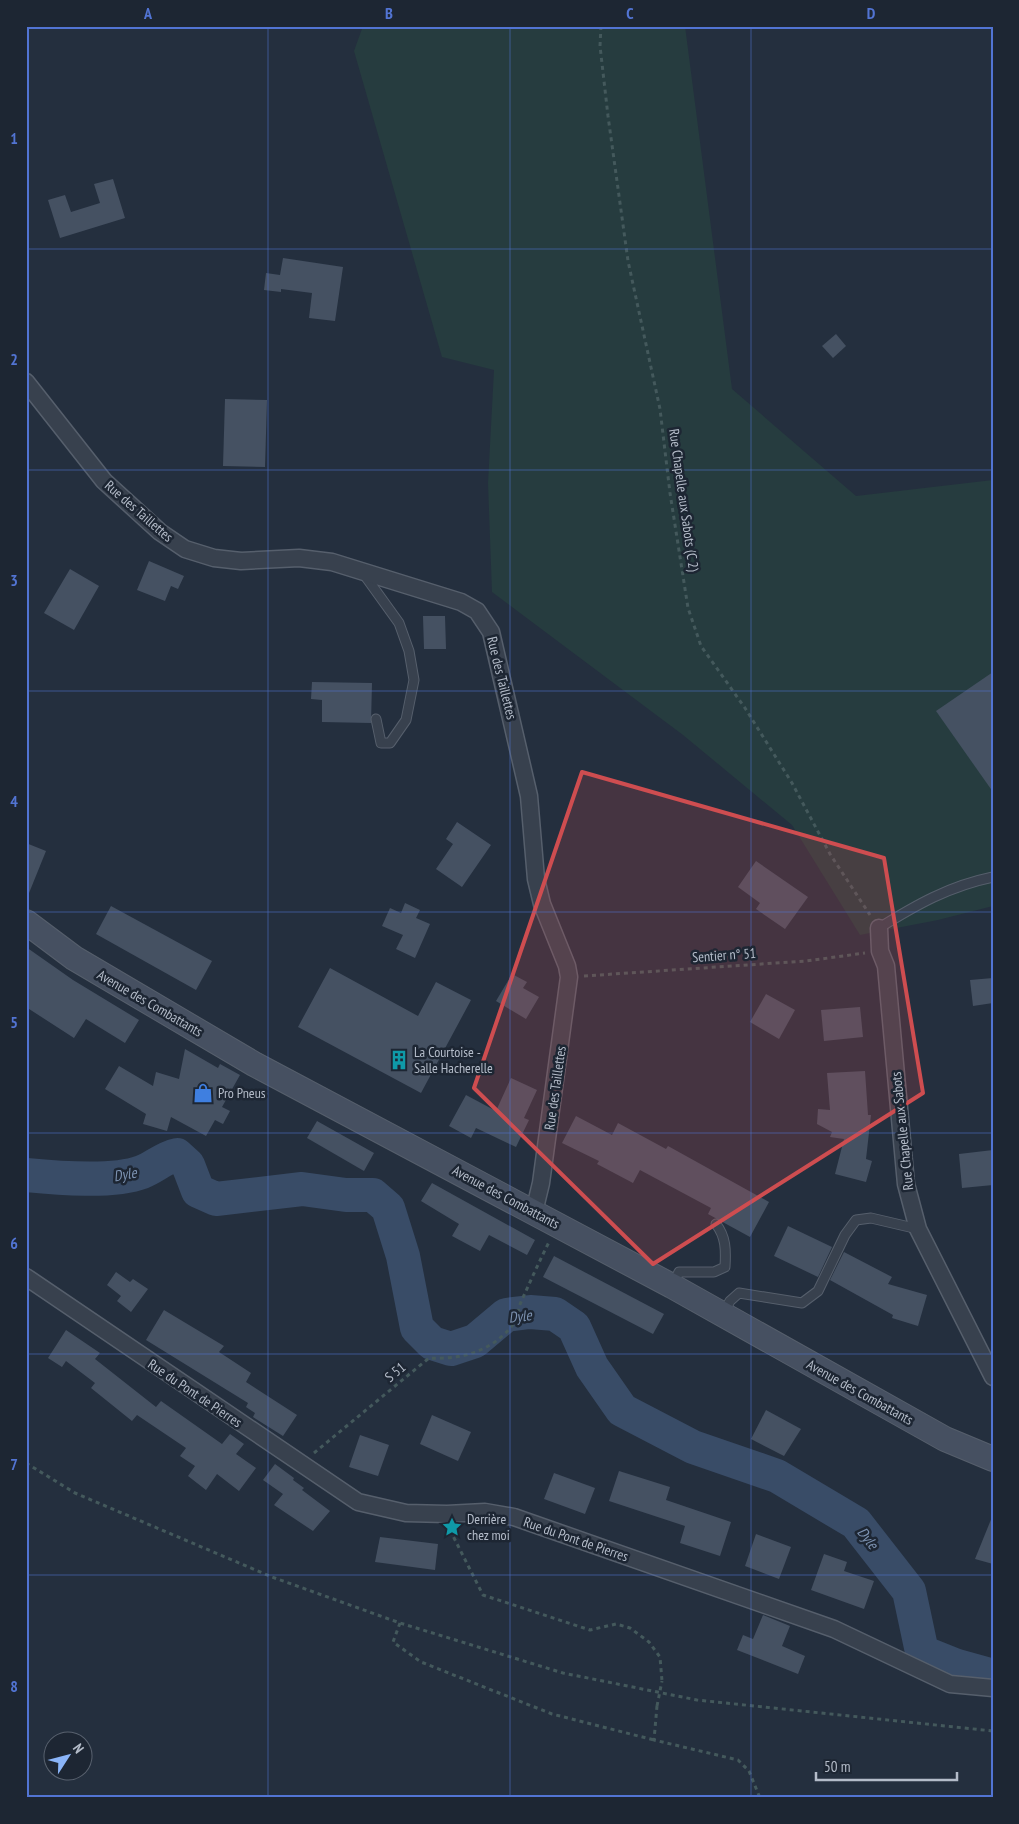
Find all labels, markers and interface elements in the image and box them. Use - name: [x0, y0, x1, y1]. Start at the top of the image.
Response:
- text: A: [143, 3, 153, 23]
- text: B: [385, 3, 393, 23]
- text: C: [626, 3, 634, 23]
- text: D: [867, 3, 876, 23]
- text: 1: [10, 128, 18, 148]
- text: 2: [10, 349, 18, 369]
- street label: Rue Chapelle aux Sabots (C 2): [665, 427, 703, 573]
- street label: Rue des Taillettes: [101, 476, 177, 546]
- text: 3: [10, 570, 18, 590]
- street label: Rue des Taillettes: [483, 635, 521, 722]
- text: 4: [10, 791, 18, 811]
- street label: Sentier n° 51: [691, 944, 757, 966]
- street label: Avenue des Combattants: [94, 966, 206, 1041]
- text: 5: [10, 1012, 18, 1032]
- place label: La Courtoise - Salle Hacherelle: [414, 1043, 493, 1077]
- street label: Rue des Taillettes: [540, 1044, 570, 1131]
- building icon: La Courtoise - Salle Hacherelle: [388, 1049, 410, 1071]
- street label: Rue Chapelle aux Sabots: [887, 1071, 917, 1191]
- shop icon: Pro Pneus: [192, 1082, 214, 1104]
- place label: Pro Pneus: [218, 1084, 266, 1102]
- street label: Avenue des Combattants: [449, 1161, 563, 1233]
- water label: Dyle: [112, 1163, 139, 1185]
- text: 6: [10, 1233, 18, 1253]
- water label: Dyle: [507, 1305, 533, 1327]
- street label: Rue du Pont de Pierres: [144, 1355, 246, 1431]
- street label: Avenue des Combattants: [804, 1355, 917, 1429]
- street label: S 51: [381, 1358, 409, 1386]
- text: 7: [10, 1454, 18, 1474]
- place label: Derrière chez moi: [467, 1510, 510, 1544]
- street label: Rue du Pont de Pierres: [521, 1513, 631, 1565]
- place icon: Derrière chez moi: [441, 1516, 463, 1538]
- water label: Dyle: [853, 1523, 883, 1554]
- text: 8: [10, 1676, 18, 1696]
- north arrow: [42, 1732, 92, 1782]
- text: N: [69, 1740, 88, 1757]
- scale bar: [816, 1749, 958, 1781]
- text: 50 m: [824, 1757, 850, 1776]

